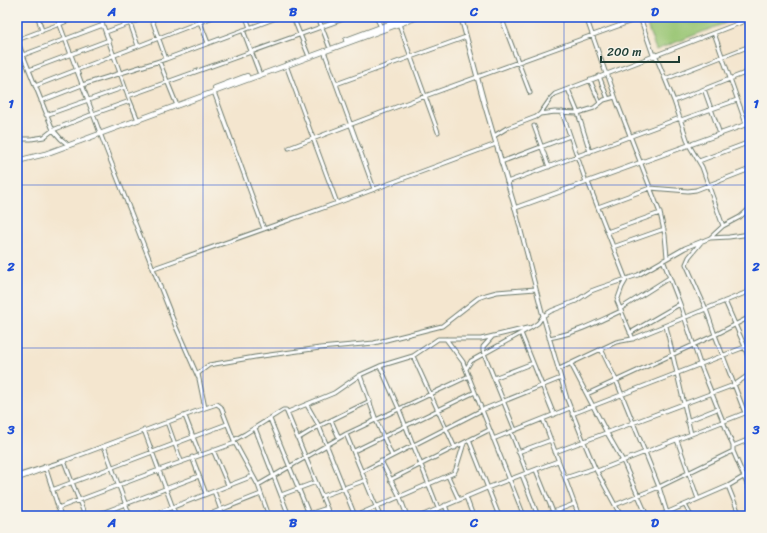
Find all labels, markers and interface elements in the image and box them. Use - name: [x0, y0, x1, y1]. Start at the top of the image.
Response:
- text: A: [107, 0, 116, 23]
- text: B: [289, 0, 298, 23]
- text: C: [469, 0, 479, 23]
- text: D: [651, 0, 659, 23]
- scale bar: [601, 38, 679, 64]
- text: 200 m: [607, 41, 641, 63]
- text: 1: [8, 92, 14, 115]
- text: 1: [753, 92, 759, 115]
- text: 2: [6, 255, 15, 278]
- text: 2: [751, 255, 760, 278]
- text: 3: [6, 418, 15, 441]
- text: 3: [751, 418, 760, 441]
- text: A: [107, 511, 116, 533]
- text: B: [289, 511, 298, 533]
- text: C: [469, 511, 479, 533]
- text: D: [651, 511, 659, 533]

